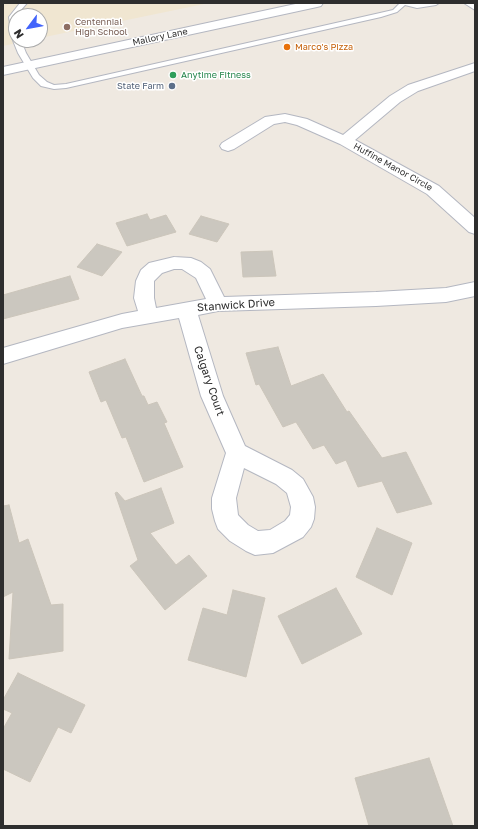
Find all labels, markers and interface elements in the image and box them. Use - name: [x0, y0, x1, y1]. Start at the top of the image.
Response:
- north arrow: [8, 8, 48, 48]
- place label: Centennial High School: [75, 17, 127, 38]
- marker: Centennial High School: [62, 22, 72, 32]
- street label: Mallory Lane: [131, 26, 189, 48]
- text: N: [11, 27, 26, 41]
- marker: Marco's Pizza: [282, 42, 292, 52]
- place label: Marco's Pizza: [295, 42, 353, 52]
- marker: Anytime Fitness: [168, 70, 178, 80]
- place label: Anytime Fitness: [181, 70, 251, 80]
- place label: State Farm: [117, 81, 164, 91]
- marker: State Farm: [167, 81, 177, 91]
- street label: Huffine Manor Circle: [352, 141, 434, 193]
- street label: Stanwick Drive: [197, 296, 275, 314]
- street label: Calgary Court: [191, 344, 227, 418]

